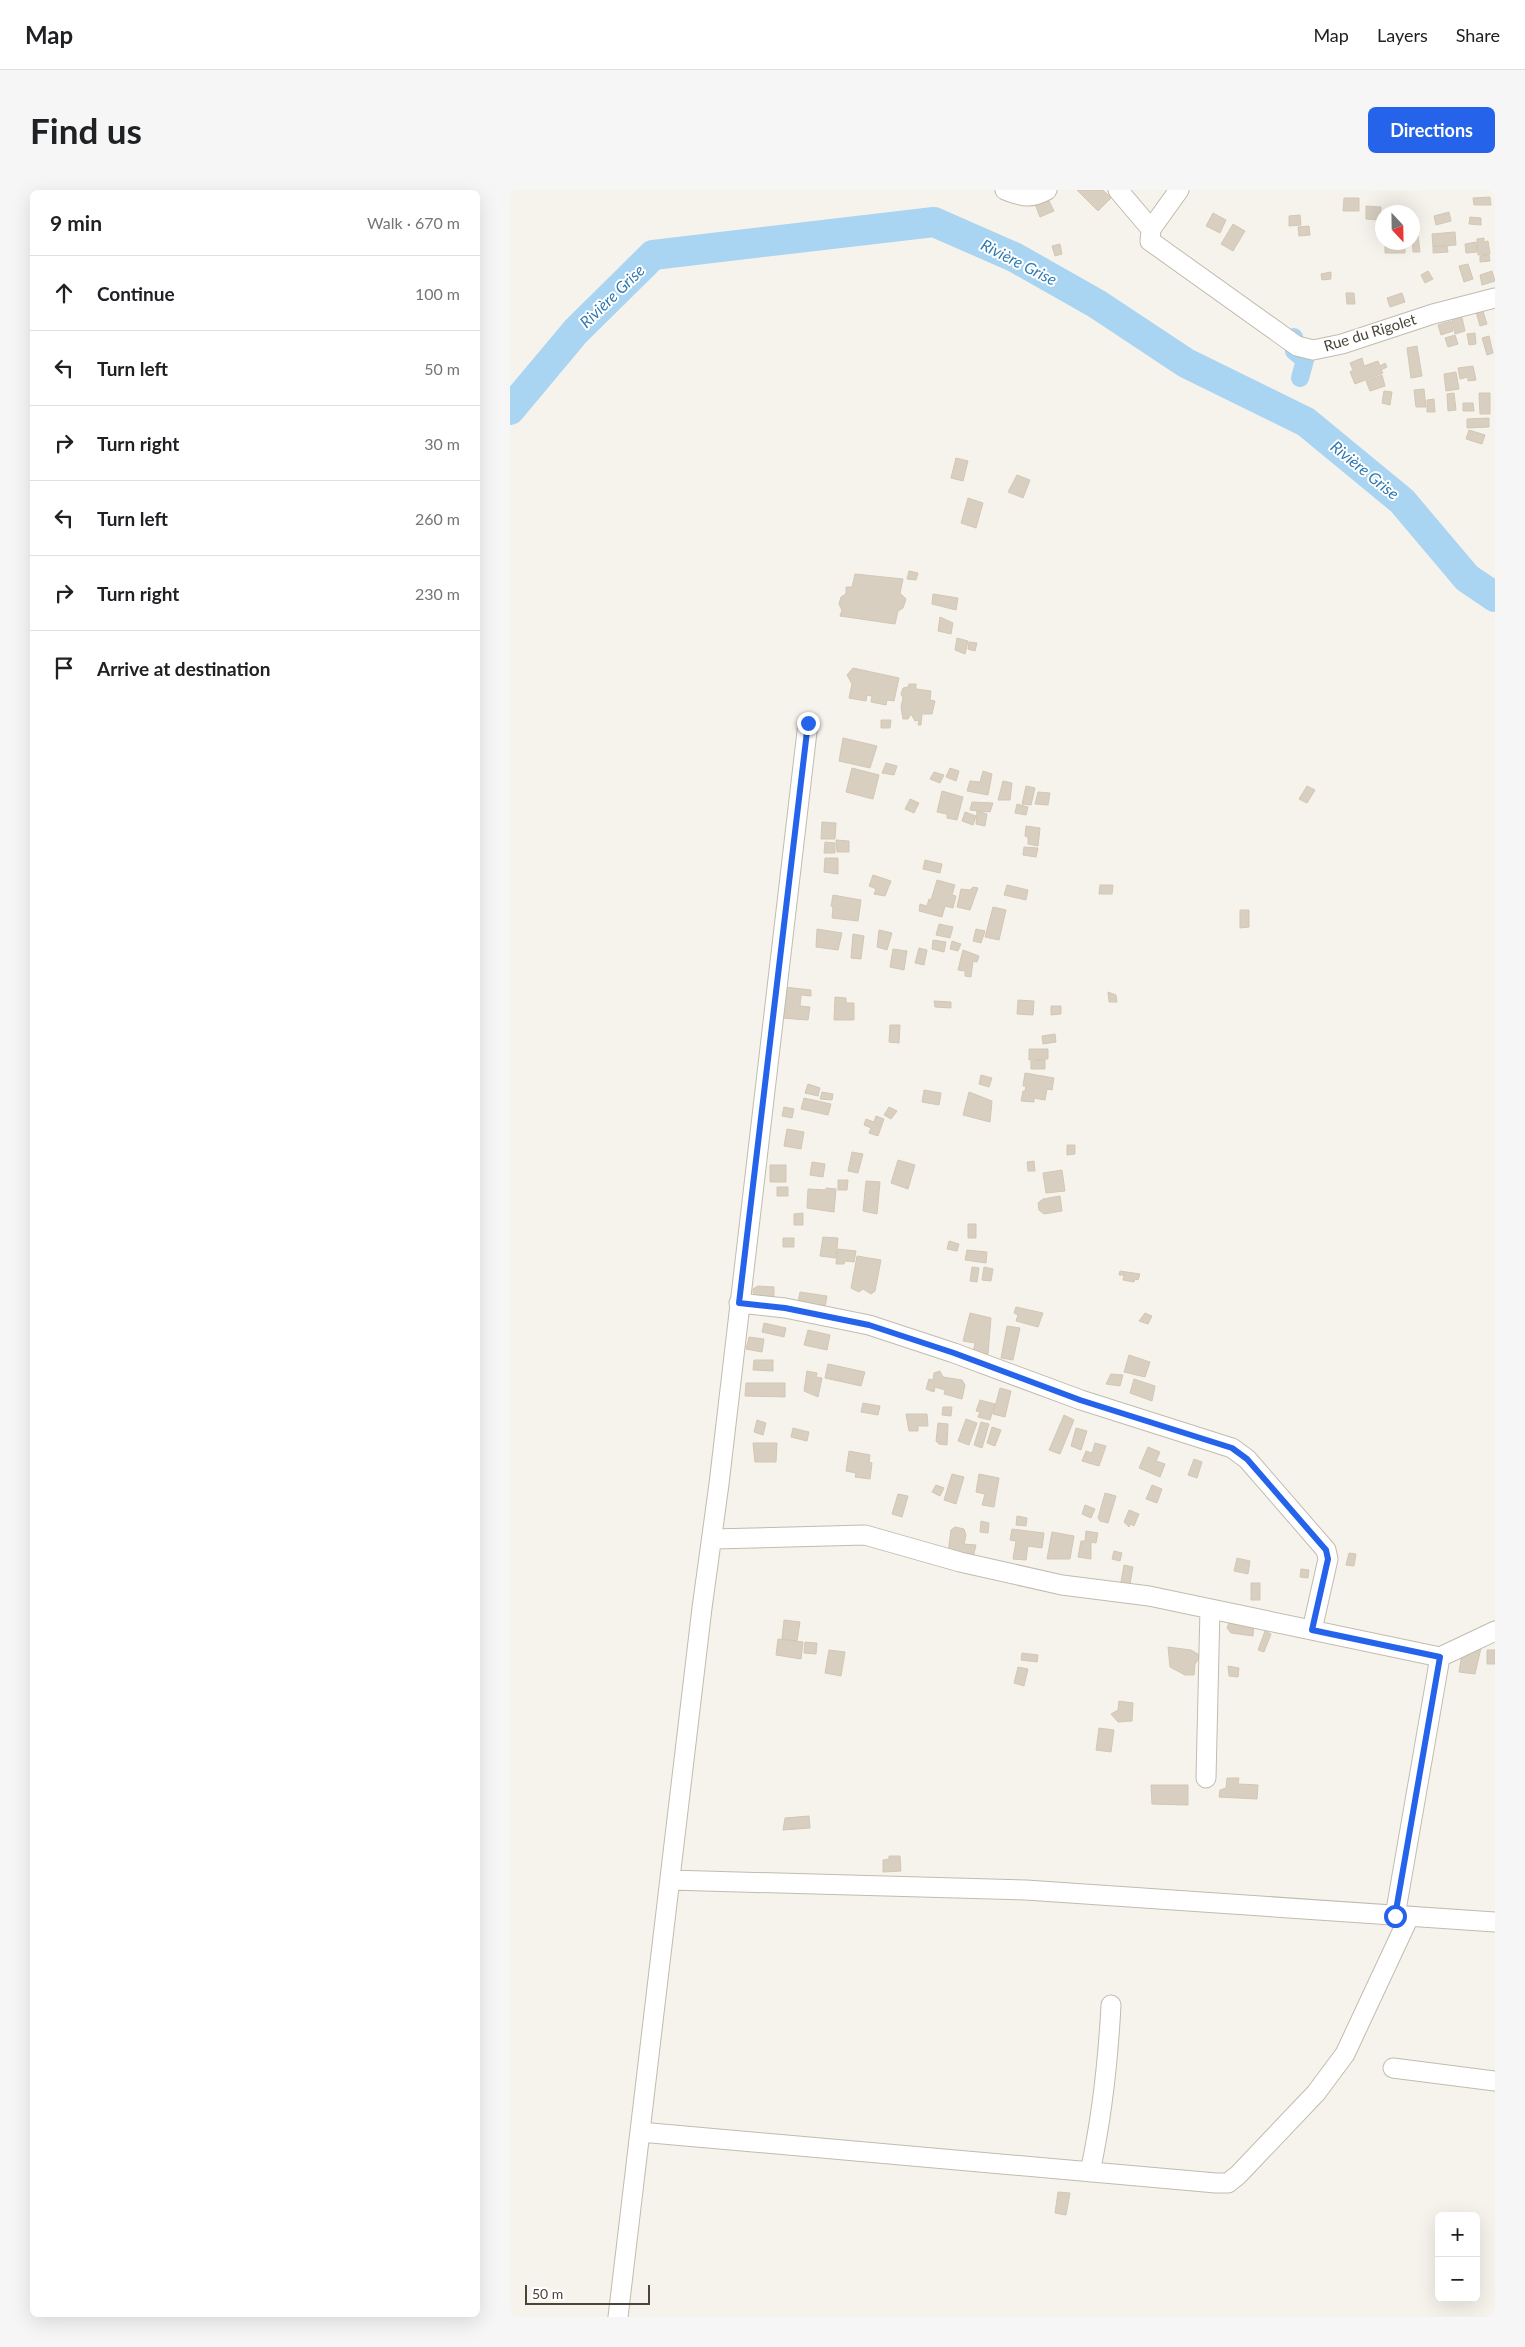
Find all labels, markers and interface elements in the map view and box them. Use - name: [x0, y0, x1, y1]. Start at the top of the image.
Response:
- text: Map: [25, 20, 73, 49]
- text: Map: [1313, 24, 1349, 46]
- text: Layers: [1377, 24, 1428, 46]
- text: Share: [1456, 24, 1500, 46]
- button: Directions: [1368, 107, 1495, 153]
- text: Find us: [30, 109, 142, 151]
- north arrow: [1375, 205, 1420, 250]
- text: 9 min: [50, 210, 102, 235]
- text: Walk · 670 m: [367, 213, 460, 232]
- water label: Rivière Grise: [978, 234, 1061, 289]
- water label: Rivière Grise: [575, 260, 648, 331]
- icon: ahead: [50, 279, 78, 307]
- text: Continue: [97, 282, 175, 305]
- text: 100 m: [415, 284, 460, 303]
- street label: Rue du Rigolet: [1321, 309, 1419, 355]
- icon: left: [50, 354, 78, 382]
- text: Turn left: [97, 357, 168, 380]
- text: 50 m: [424, 359, 460, 378]
- icon: right: [50, 429, 78, 457]
- text: Turn right: [97, 432, 179, 455]
- text: 30 m: [424, 434, 460, 453]
- water label: Rivière Grise: [1327, 436, 1404, 503]
- icon: left: [50, 504, 78, 532]
- text: Turn left: [97, 507, 168, 530]
- text: 260 m: [415, 509, 460, 528]
- icon: right: [50, 579, 78, 607]
- text: Turn right: [97, 582, 179, 605]
- text: 230 m: [415, 584, 460, 603]
- icon: arrive: [50, 654, 78, 682]
- text: Arrive at destination: [97, 657, 270, 680]
- route end: [797, 712, 820, 735]
- route start: [1384, 1905, 1407, 1928]
- map controls: [1435, 2212, 1480, 2302]
- button: +: [1435, 2212, 1480, 2257]
- button: −: [1435, 2257, 1480, 2302]
- scale bar: [525, 2282, 650, 2305]
- text: 50 m: [532, 2285, 563, 2302]

